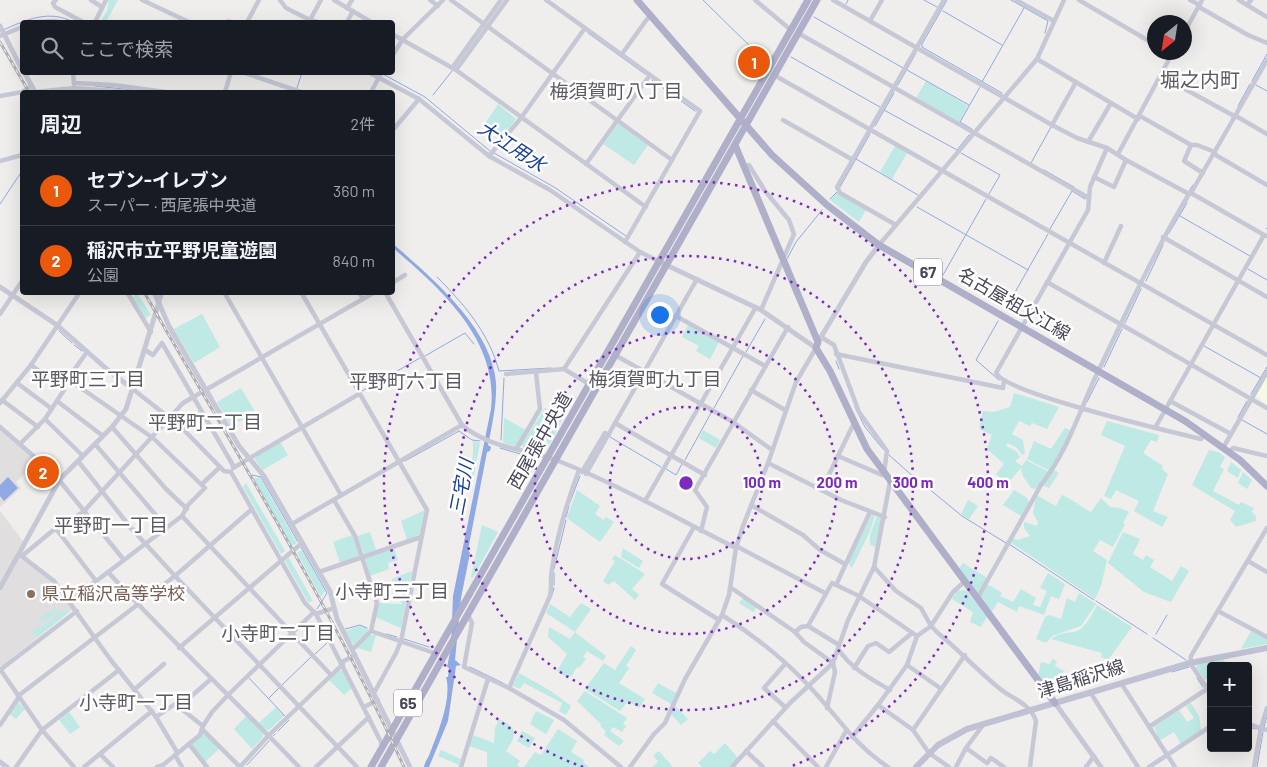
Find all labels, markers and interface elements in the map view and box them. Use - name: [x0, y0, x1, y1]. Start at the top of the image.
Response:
- north arrow: [1147, 15, 1192, 60]
- search box: [20, 20, 395, 75]
- icon: search: [38, 34, 66, 62]
- text: ここで検索: [78, 37, 173, 60]
- pin: 1: [738, 43, 770, 81]
- district label: 堀之内町: [1160, 67, 1240, 91]
- district label: 梅須賀町八丁目: [549, 79, 683, 102]
- text: 周辺: [40, 111, 82, 136]
- text: 2件: [350, 114, 375, 133]
- water label: 大江用水: [474, 115, 552, 177]
- text: セブン-イレブン: [87, 168, 228, 191]
- text: 1: [53, 181, 59, 200]
- text: 360 m: [333, 181, 375, 200]
- text: スーパー · 西尾張中央道: [87, 195, 257, 214]
- text: 稲沢市立平野児童遊園: [87, 238, 277, 261]
- text: 2: [52, 251, 60, 270]
- text: 840 m: [332, 251, 375, 270]
- road number: 67: [914, 258, 942, 286]
- street label: 名古屋祖父江線: [954, 262, 1075, 344]
- text: 公園: [87, 265, 119, 284]
- your location: [647, 302, 673, 328]
- district label: 平野町三丁目: [31, 367, 145, 390]
- district label: 梅須賀町九丁目: [588, 367, 722, 390]
- district label: 平野町六丁目: [349, 369, 463, 392]
- street label: 西尾張中央道: [503, 388, 576, 493]
- district label: 平野町二丁目: [148, 410, 262, 433]
- pin: 2: [27, 453, 59, 491]
- water label: 三宅川: [444, 455, 478, 517]
- text: 100 m: [743, 473, 781, 491]
- text: 200 m: [816, 473, 858, 491]
- text: 300 m: [893, 473, 933, 491]
- text: 400 m: [967, 473, 1009, 491]
- centre of rings: [677, 474, 695, 492]
- district label: 平野町一丁目: [54, 513, 168, 536]
- district label: 小寺町三丁目: [335, 579, 449, 602]
- place label: 県立稲沢高等学校: [41, 582, 185, 604]
- marker: 県立稲沢高等学校: [25, 588, 37, 600]
- district label: 小寺町二丁目: [221, 621, 335, 644]
- street label: 津島稲沢線: [1034, 654, 1127, 702]
- map controls: [1207, 662, 1252, 752]
- button: +: [1207, 662, 1252, 707]
- district label: 小寺町一丁目: [79, 690, 193, 713]
- road number: 65: [394, 690, 422, 716]
- button: −: [1207, 707, 1252, 752]

